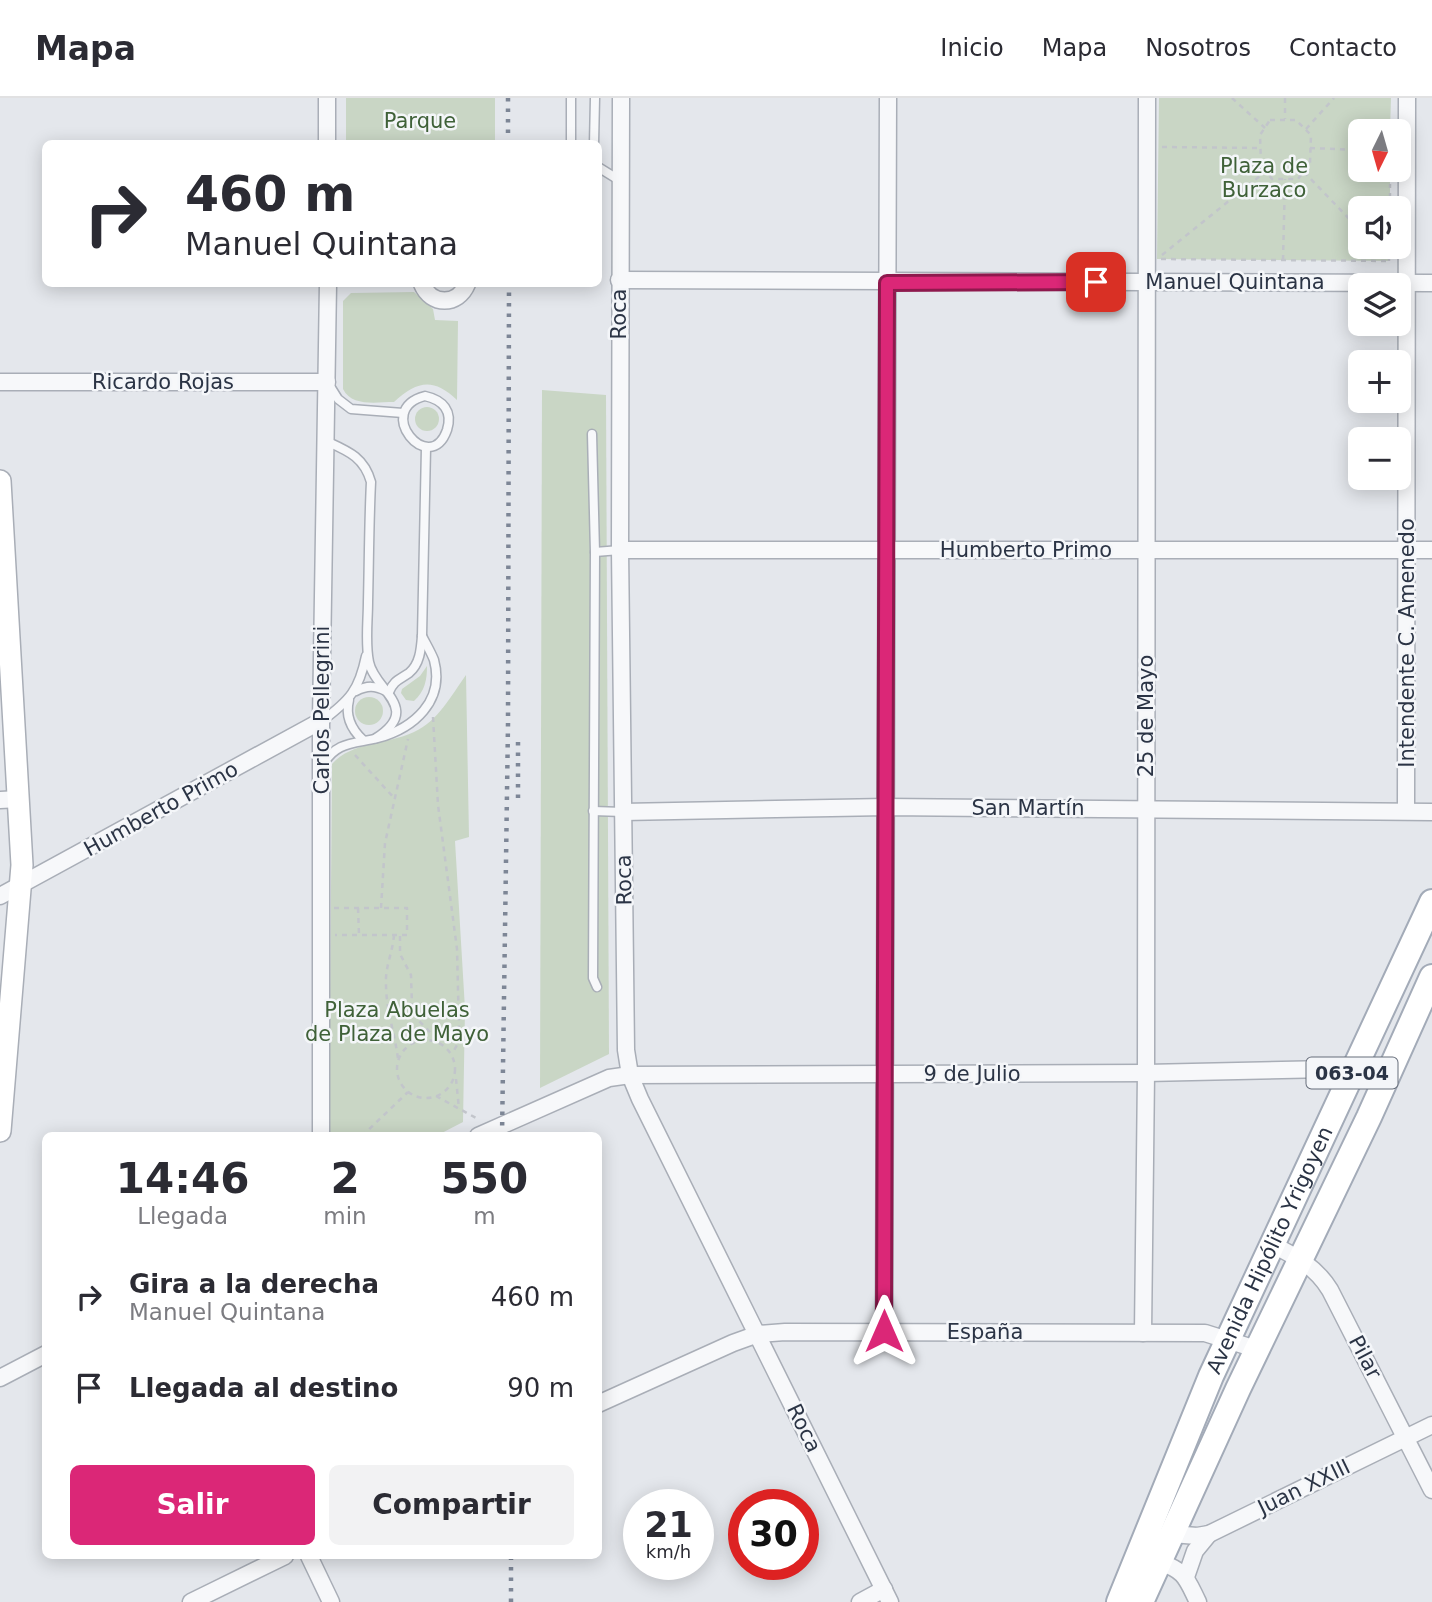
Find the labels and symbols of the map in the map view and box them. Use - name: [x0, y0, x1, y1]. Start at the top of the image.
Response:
- park label: Parque: [384, 109, 456, 133]
- north arrow: [1348, 119, 1410, 182]
- park label: Plaza de Burzaco: [1220, 154, 1308, 202]
- pin: [1066, 252, 1126, 312]
- street label: Manuel Quintana: [1145, 270, 1325, 294]
- street label: Roca: [607, 289, 631, 339]
- street label: Ricardo Rojas: [92, 370, 234, 394]
- street label: Intendente C. Amenedo: [1395, 518, 1419, 768]
- street label: Humberto Primo: [940, 538, 1112, 562]
- street label: Carlos Pellegrini: [310, 626, 334, 794]
- street label: 25 de Mayo: [1134, 655, 1158, 777]
- street label: Humberto Primo: [80, 757, 242, 861]
- street label: San Martín: [971, 796, 1085, 820]
- street label: Roca: [612, 854, 636, 906]
- park label: Plaza Abuelas de Plaza de Mayo: [305, 998, 489, 1046]
- road number: 063-04: [1306, 1057, 1398, 1088]
- street label: 9 de Julio: [924, 1062, 1020, 1086]
- street label: Avenida Hipólito Yrigoyen: [1202, 1123, 1338, 1377]
- position arrow: [847, 1294, 921, 1368]
- street label: España: [947, 1320, 1023, 1344]
- street label: Pilar: [1344, 1331, 1386, 1383]
- street label: Roca: [782, 1400, 826, 1456]
- street label: Juan XXIII: [1252, 1454, 1354, 1521]
- speed limit sign: 30: [728, 1489, 819, 1580]

